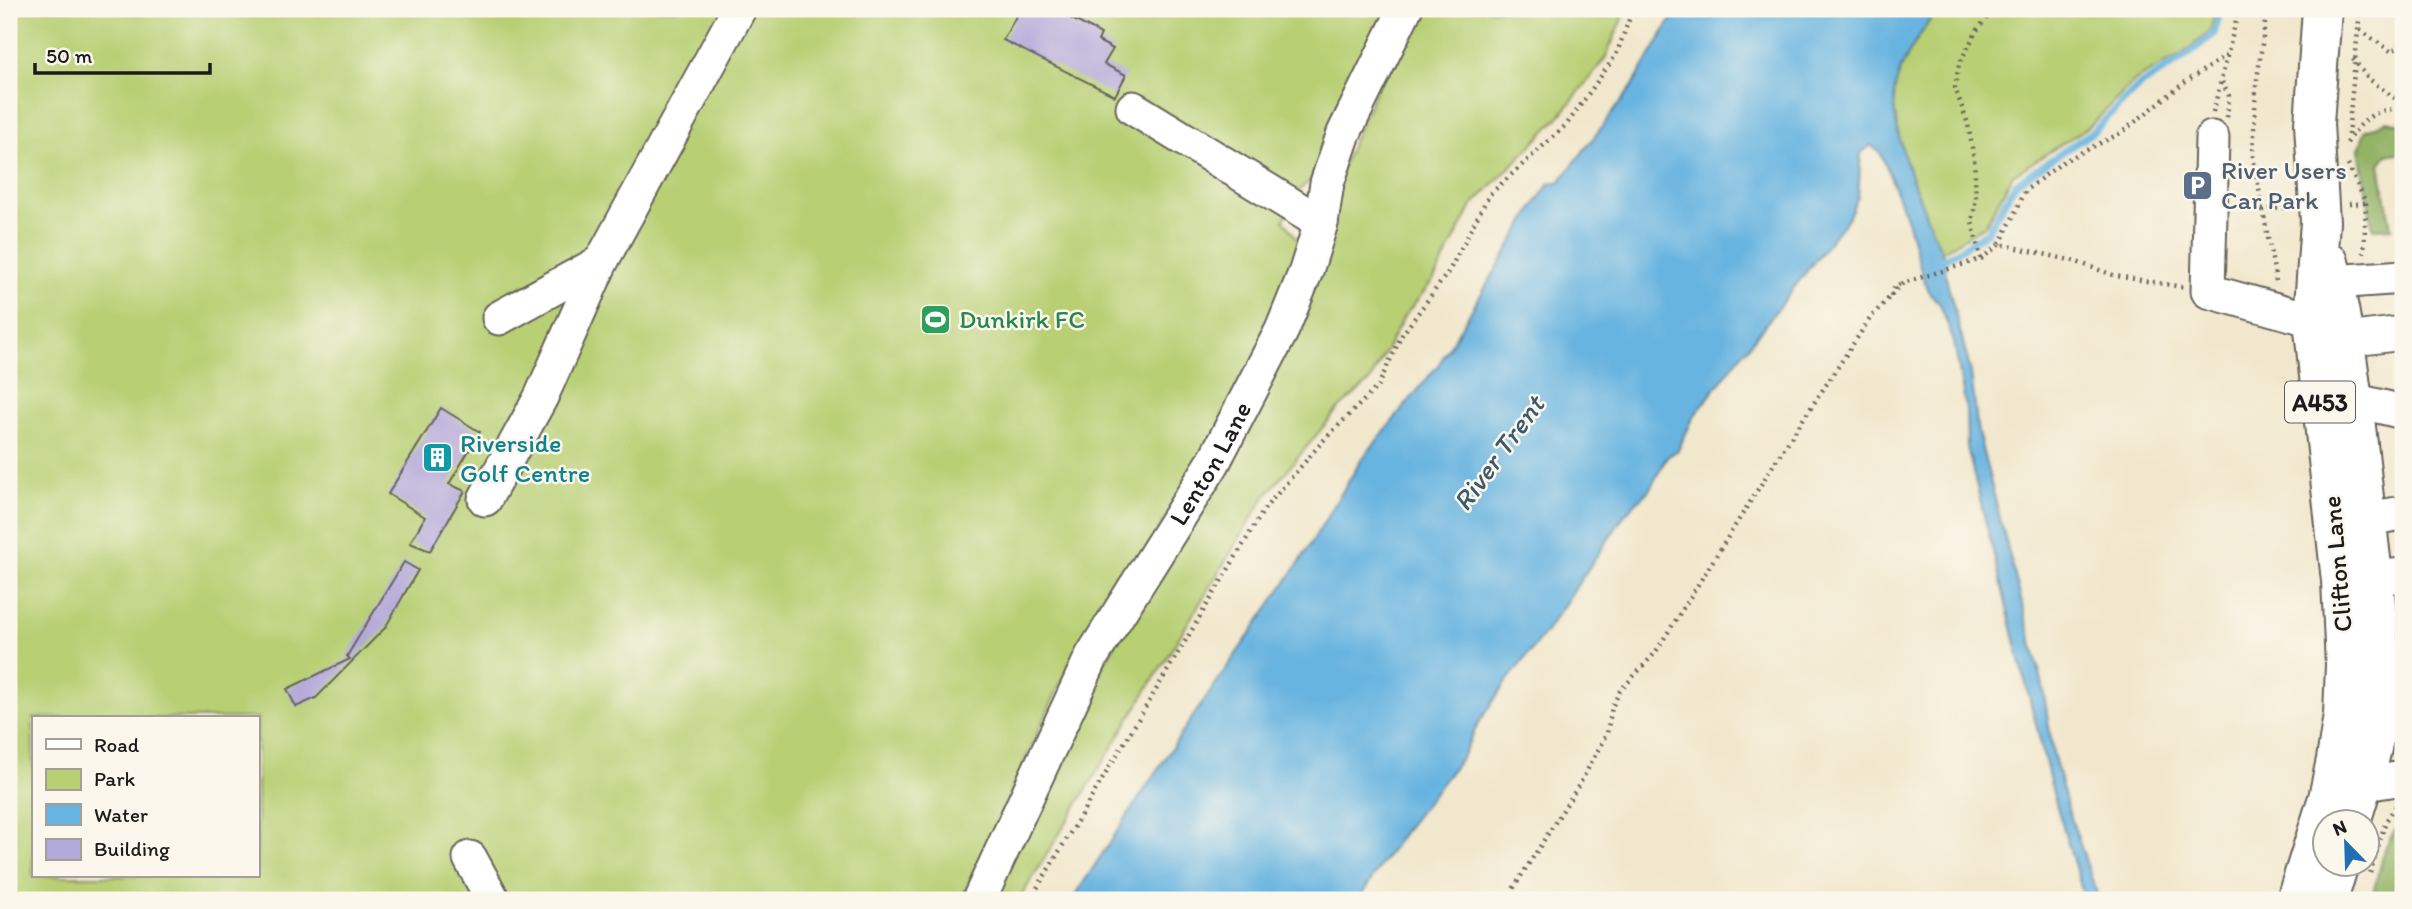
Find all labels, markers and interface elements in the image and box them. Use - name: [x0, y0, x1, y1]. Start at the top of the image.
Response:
- scale bar: [35, 32, 210, 76]
- text: 50 m: [46, 43, 93, 68]
- place label: River Users Car Park: [2221, 154, 2347, 216]
- parking icon: River Users Car Park: [2181, 168, 2215, 202]
- sports icon: Dunkirk FC: [919, 302, 953, 336]
- place label: Dunkirk FC: [959, 303, 1085, 335]
- road number: A453: [2285, 382, 2355, 422]
- water label: River Trent: [1445, 387, 1553, 517]
- street label: Lenton Lane: [1162, 396, 1258, 531]
- place label: Riverside Golf Centre: [460, 427, 590, 489]
- building icon: Riverside Golf Centre: [420, 441, 454, 475]
- street label: Clifton Lane: [2315, 495, 2359, 633]
- legend: [32, 716, 259, 878]
- text: Road: [94, 732, 140, 757]
- text: Park: [94, 766, 136, 791]
- text: Water: [94, 802, 148, 827]
- north arrow: [2310, 808, 2380, 878]
- text: N: [2329, 815, 2350, 841]
- text: Building: [94, 836, 170, 861]

